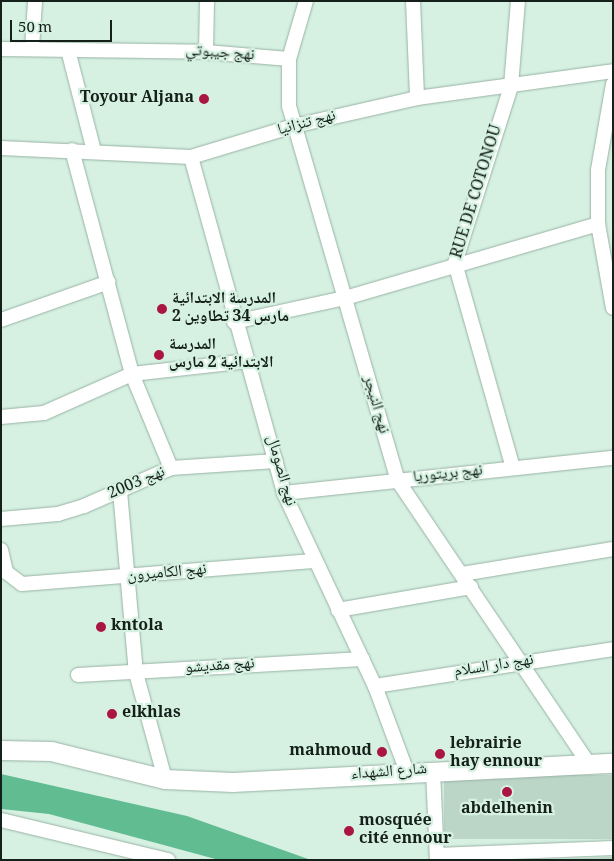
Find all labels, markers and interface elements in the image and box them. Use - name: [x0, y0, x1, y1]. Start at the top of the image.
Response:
- scale bar: [12, 10, 115, 42]
- text: 50 m: [18, 16, 52, 42]
- street label: نهج جيبوتي: [185, 42, 255, 66]
- place label: Toyour Aljana: [80, 89, 194, 109]
- marker: Toyour Aljana: [198, 93, 210, 105]
- street label: نهج تنزانيا: [276, 107, 338, 141]
- street label: RUE DE COTONOU: [449, 123, 507, 261]
- place label: المدرسة الابتدائية 2 مارس 34 تطاوين: [172, 290, 289, 328]
- marker: المدرسة الابتدائية 2 مارس 34 تطاوين: [156, 303, 168, 315]
- place label: المدرسة الابتدائية 2 مارس: [169, 336, 274, 374]
- marker: المدرسة الابتدائية 2 مارس: [153, 349, 165, 361]
- street label: نهج النيجر: [358, 374, 392, 436]
- street label: نهج الصومال: [261, 433, 299, 509]
- street label: نهج بريتوريا: [412, 462, 484, 488]
- street label: نهج 2003: [105, 463, 169, 505]
- street label: نهج الكاميرون: [126, 561, 208, 587]
- place label: kntola: [111, 617, 163, 637]
- marker: kntola: [95, 621, 107, 633]
- street label: نهج دار السلام: [453, 651, 535, 683]
- street label: نهج مقديشو: [185, 655, 255, 679]
- place label: elkhlas: [122, 704, 181, 724]
- marker: elkhlas: [106, 708, 118, 720]
- place label: lebrairie hay ennour: [450, 735, 542, 773]
- place label: mahmoud: [289, 742, 372, 762]
- marker: mahmoud: [376, 746, 388, 758]
- marker: lebrairie hay ennour: [434, 748, 446, 760]
- street label: شارع الشهداء: [350, 761, 428, 785]
- marker: abdelhenin: [501, 786, 513, 798]
- place label: abdelhenin: [461, 800, 553, 820]
- place label: mosquée cité ennour: [359, 812, 452, 850]
- marker: mosquée cité ennour: [343, 825, 355, 837]

